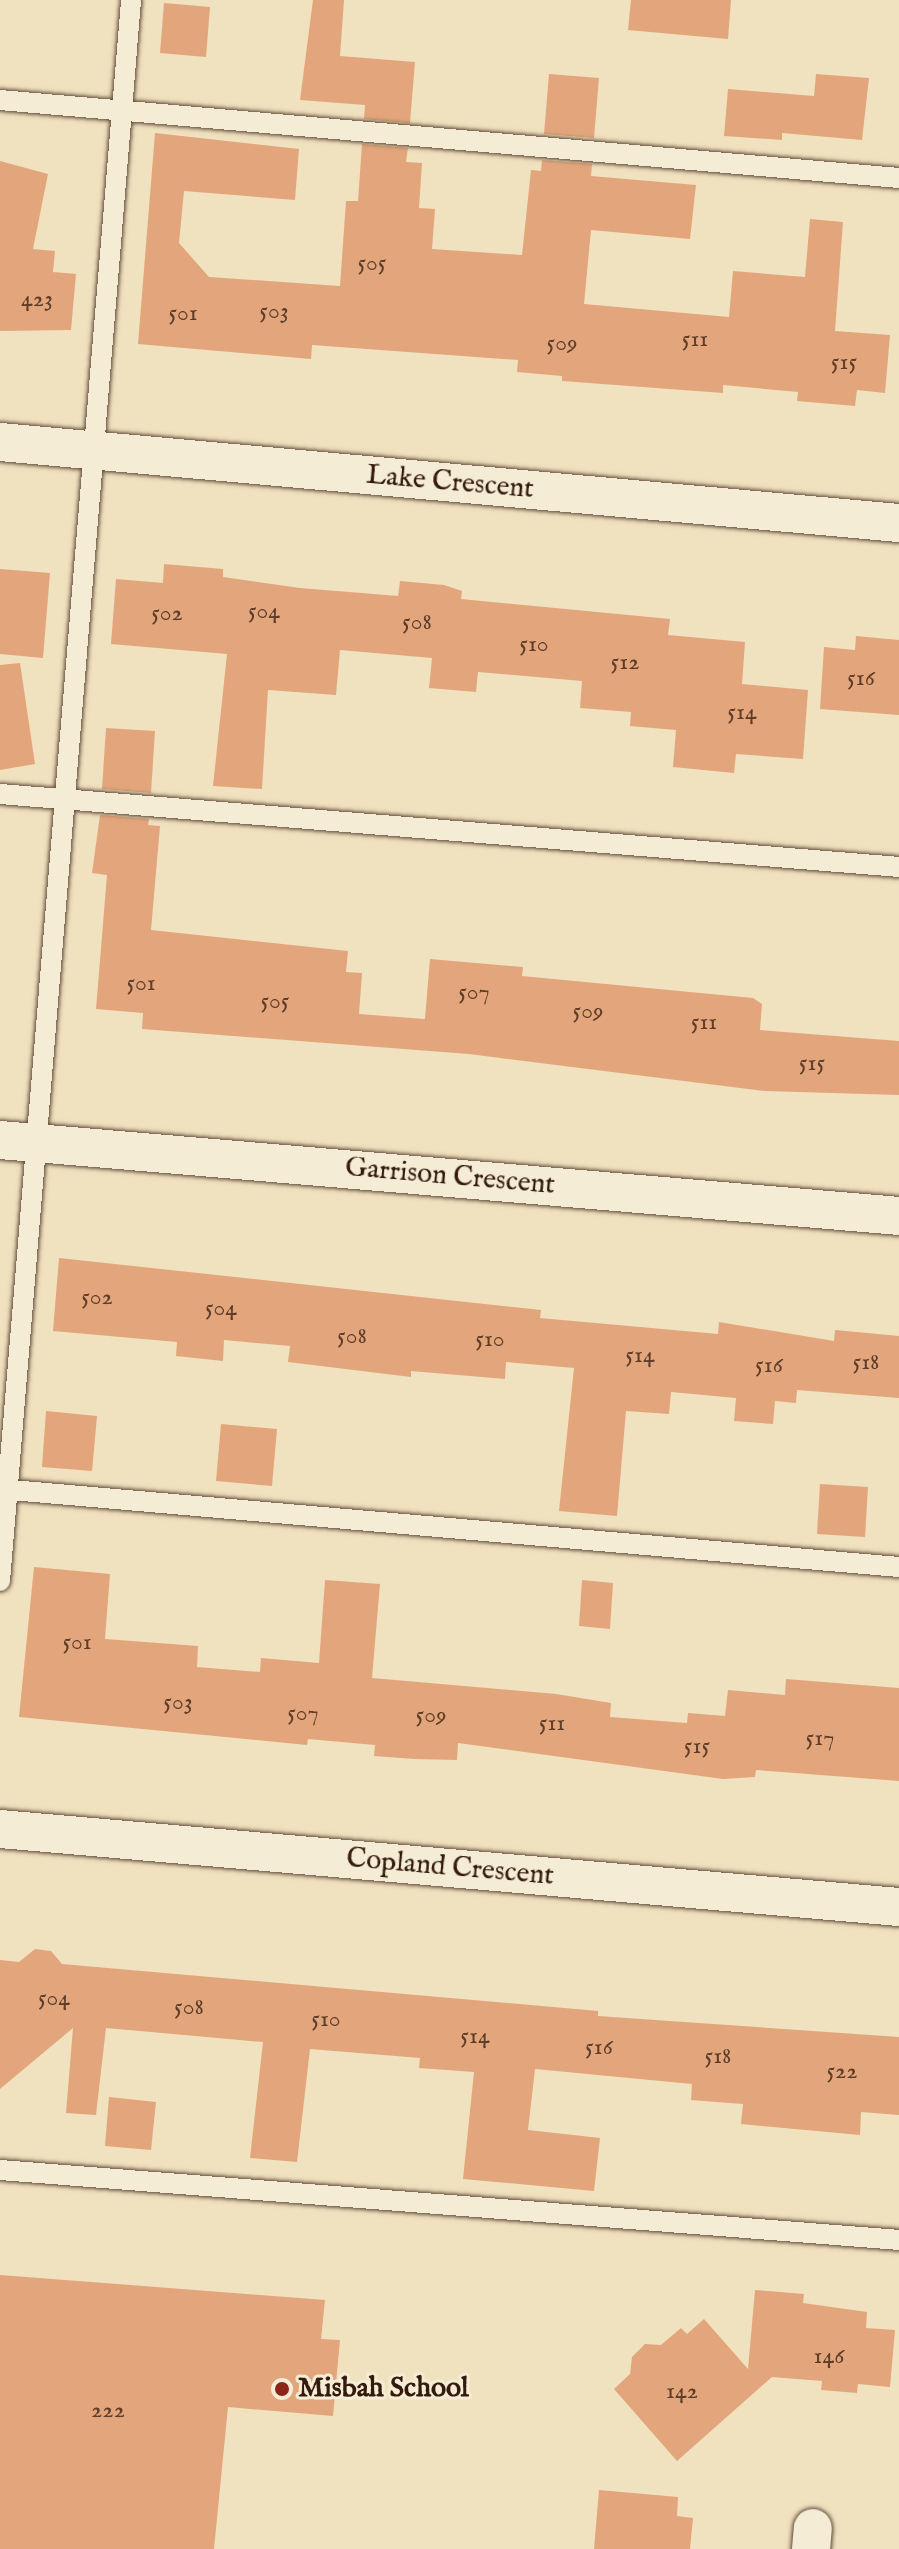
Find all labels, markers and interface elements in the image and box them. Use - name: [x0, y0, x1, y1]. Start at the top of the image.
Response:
- house number: 505: [357, 250, 387, 278]
- house number: 423: [21, 286, 53, 314]
- house number: 503: [259, 298, 289, 326]
- house number: 501: [168, 300, 198, 328]
- house number: 511: [682, 326, 708, 354]
- house number: 509: [547, 330, 577, 358]
- house number: 515: [831, 349, 857, 377]
- street label: Lake Crescent: [365, 459, 535, 507]
- house number: 504: [248, 598, 280, 626]
- house number: 502: [151, 600, 183, 628]
- house number: 508: [402, 609, 432, 637]
- house number: 510: [519, 631, 549, 659]
- house number: 512: [611, 649, 639, 677]
- house number: 516: [847, 665, 875, 693]
- house number: 514: [727, 699, 757, 727]
- house number: 501: [126, 970, 156, 998]
- house number: 507: [458, 979, 490, 1007]
- house number: 505: [260, 988, 290, 1016]
- house number: 509: [573, 998, 603, 1026]
- house number: 511: [691, 1009, 717, 1037]
- house number: 515: [799, 1050, 825, 1078]
- street label: Garrison Crescent: [344, 1151, 556, 1203]
- house number: 502: [81, 1284, 113, 1312]
- house number: 504: [205, 1295, 237, 1323]
- house number: 508: [337, 1323, 367, 1351]
- house number: 510: [475, 1326, 505, 1354]
- house number: 514: [625, 1342, 655, 1370]
- house number: 518: [852, 1349, 880, 1377]
- house number: 516: [755, 1352, 783, 1380]
- house number: 501: [62, 1629, 92, 1657]
- house number: 503: [163, 1689, 193, 1717]
- house number: 507: [287, 1700, 319, 1728]
- house number: 509: [416, 1702, 446, 1730]
- house number: 511: [539, 1710, 565, 1738]
- house number: 517: [806, 1725, 834, 1753]
- house number: 515: [684, 1733, 710, 1761]
- street label: Copland Crescent: [345, 1842, 555, 1894]
- house number: 504: [38, 1985, 70, 2013]
- house number: 508: [174, 1994, 204, 2022]
- house number: 510: [311, 2006, 341, 2034]
- house number: 514: [460, 2023, 490, 2051]
- house number: 516: [585, 2034, 613, 2062]
- house number: 518: [704, 2043, 732, 2071]
- house number: 522: [826, 2058, 858, 2086]
- house number: 146: [814, 2343, 844, 2371]
- place label: Misbah School: [298, 2372, 469, 2406]
- house number: 142: [666, 2378, 698, 2406]
- marker: Misbah School: [273, 2380, 291, 2398]
- house number: 222: [91, 2397, 125, 2425]

